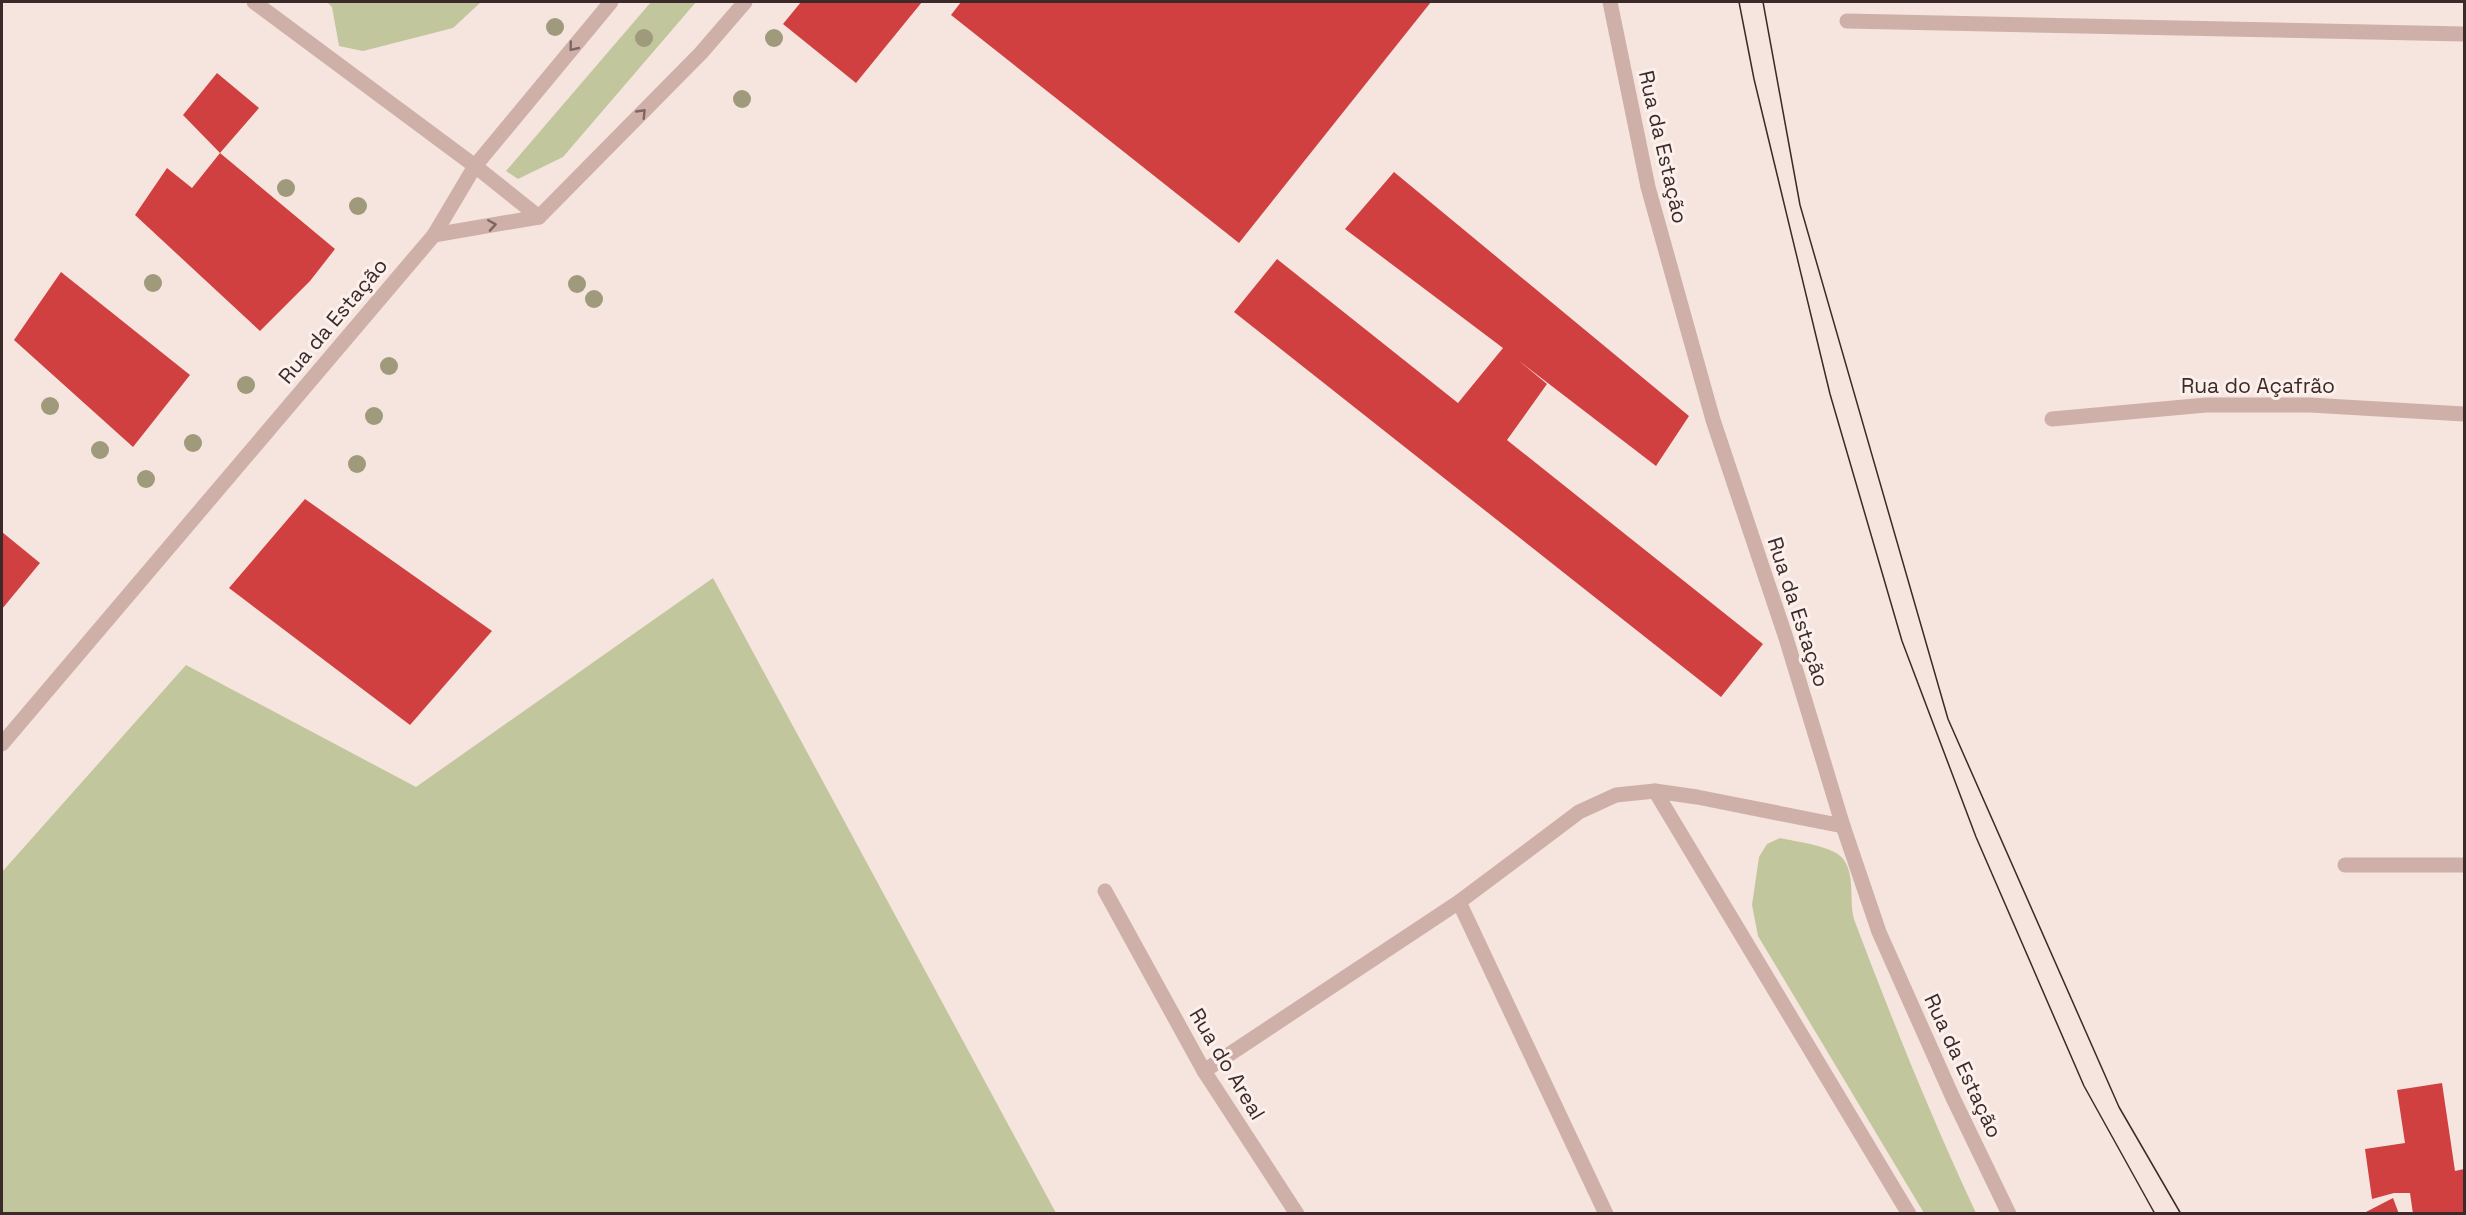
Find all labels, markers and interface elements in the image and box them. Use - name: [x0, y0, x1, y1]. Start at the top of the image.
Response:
- one-way arrow: [570, 40, 581, 51]
- street label: Rua da Estação: [1633, 68, 1694, 226]
- one-way arrow: [635, 109, 646, 119]
- one-way arrow: [487, 220, 496, 232]
- street label: Rua da Estação: [272, 252, 393, 389]
- street label: Rua do Açafrão: [2181, 372, 2335, 399]
- street label: Rua da Estação: [1762, 534, 1835, 690]
- street label: Rua da Estação: [1918, 989, 2009, 1142]
- street label: Rua do Areal: [1184, 1003, 1271, 1125]

